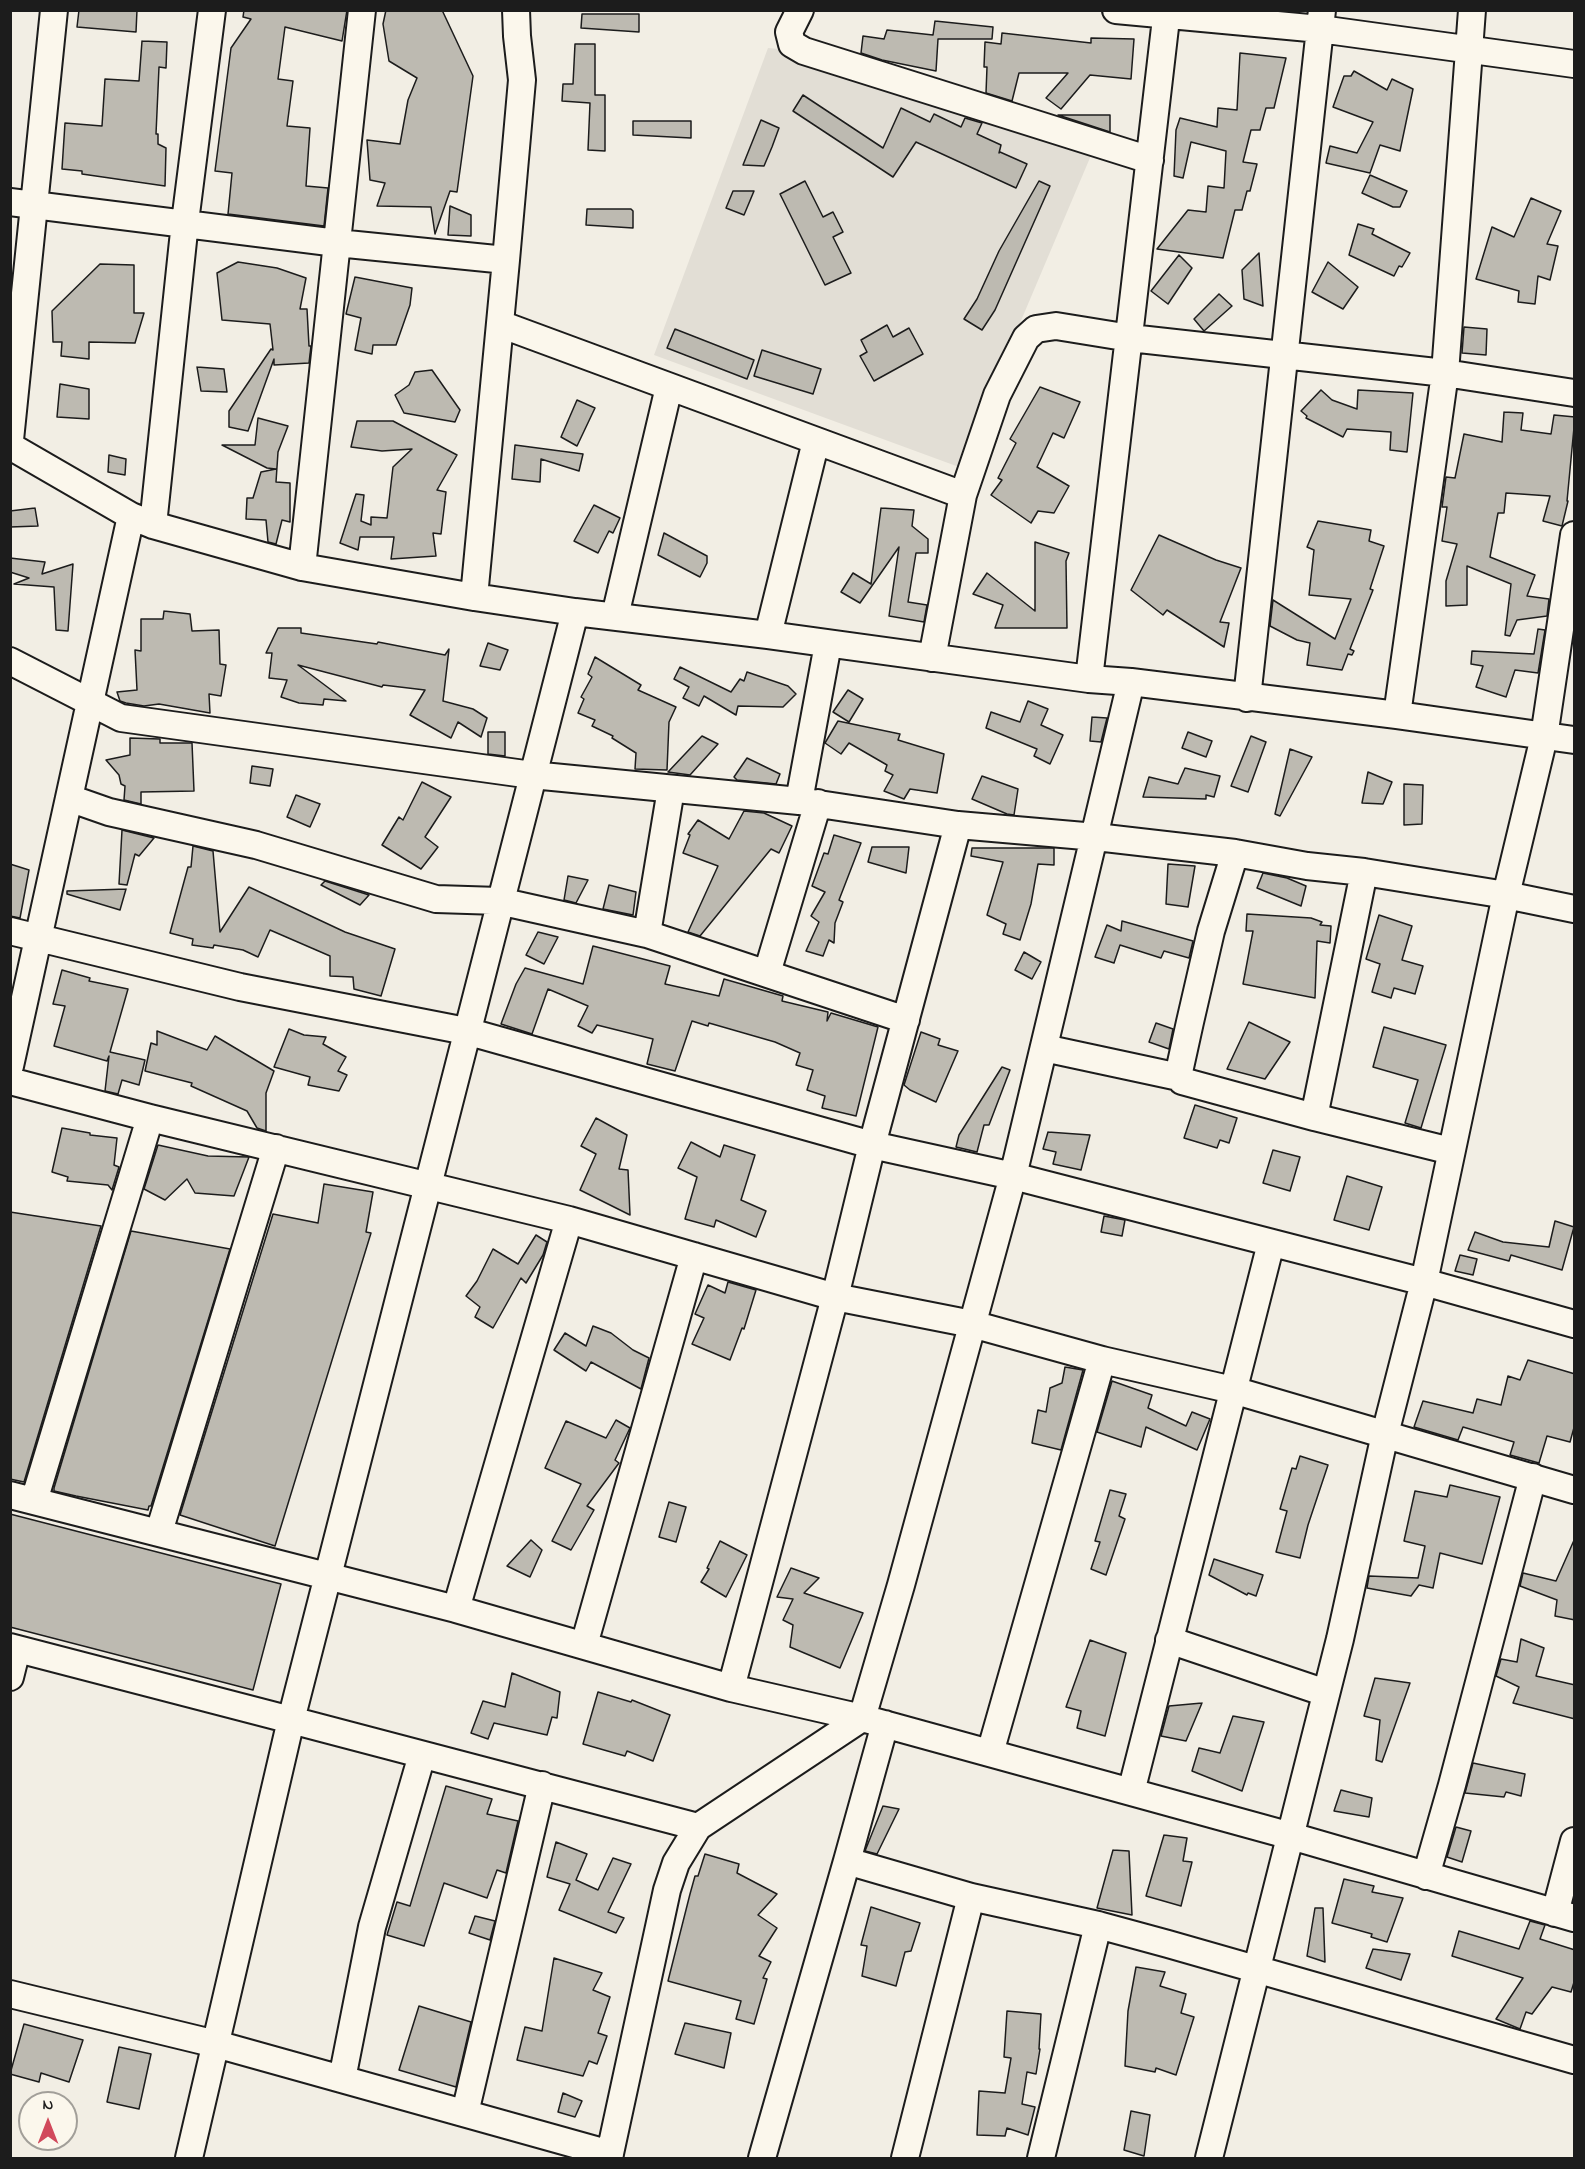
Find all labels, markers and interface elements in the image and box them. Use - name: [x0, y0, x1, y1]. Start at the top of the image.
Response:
- north arrow: [18, 2091, 78, 2151]
- text: N: [43, 2093, 53, 2117]

